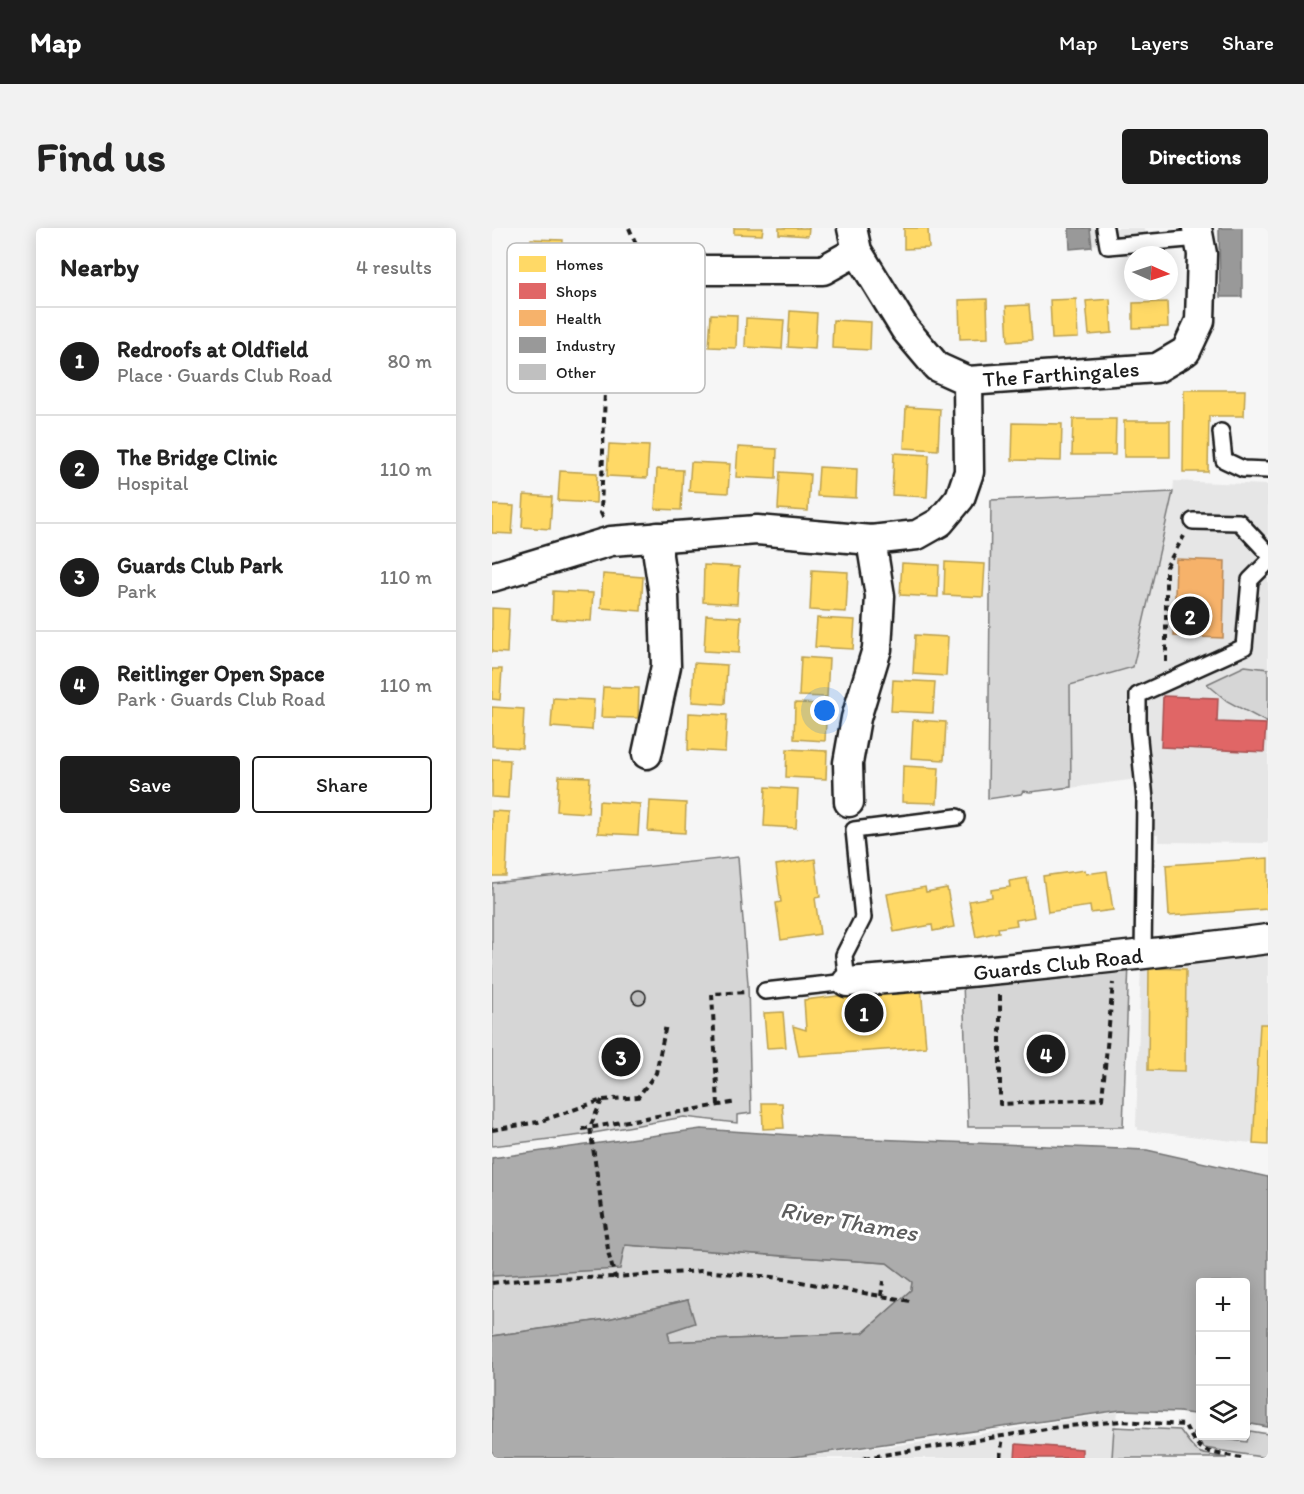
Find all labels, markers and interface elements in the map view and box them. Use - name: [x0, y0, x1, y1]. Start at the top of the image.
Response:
- text: Map: [30, 25, 81, 59]
- text: Map: [1059, 30, 1098, 55]
- text: Layers: [1131, 30, 1189, 55]
- text: Share: [1222, 30, 1274, 55]
- button: Directions: [1122, 129, 1268, 184]
- text: Find us: [36, 131, 166, 182]
- legend: [507, 243, 705, 393]
- north arrow: [1124, 246, 1178, 300]
- text: Nearby: [60, 251, 139, 283]
- text: 4 results: [356, 255, 432, 279]
- text: Homes: [556, 255, 603, 274]
- text: Shops: [556, 282, 597, 301]
- text: Health: [556, 309, 602, 328]
- text: Redroofs at Oldfield: [117, 336, 308, 363]
- text: Industry: [556, 336, 616, 355]
- text: 1: [75, 349, 84, 373]
- text: 80 m: [387, 349, 432, 373]
- street label: The Farthingales: [982, 355, 1140, 393]
- text: Place · Guards Club Road: [117, 363, 332, 387]
- text: Other: [556, 363, 596, 382]
- text: The Bridge Clinic: [117, 444, 278, 471]
- text: 2: [74, 457, 85, 481]
- text: 110 m: [380, 457, 432, 481]
- text: Hospital: [117, 471, 189, 495]
- text: Guards Club Park: [117, 552, 283, 579]
- text: 3: [74, 565, 85, 589]
- text: 110 m: [380, 565, 432, 589]
- text: Park: [117, 579, 156, 603]
- pin: 2: [1170, 594, 1210, 638]
- text: Reitlinger Open Space: [117, 660, 325, 687]
- text: 4: [73, 673, 86, 697]
- text: 110 m: [380, 673, 432, 697]
- text: Park · Guards Club Road: [117, 687, 325, 711]
- your location: [810, 696, 839, 725]
- button: Save: [60, 756, 240, 813]
- button: Share: [252, 756, 432, 813]
- street label: Guards Club Road: [972, 942, 1144, 986]
- pin: 1: [844, 990, 884, 1036]
- pin: 4: [1026, 1032, 1066, 1076]
- pin: 3: [602, 1034, 640, 1080]
- water label: River Thames: [778, 1195, 921, 1248]
- map controls: [1196, 1278, 1250, 1440]
- button: +: [1196, 1278, 1250, 1332]
- button: −: [1196, 1332, 1250, 1386]
- button: layers: [1196, 1386, 1250, 1440]

